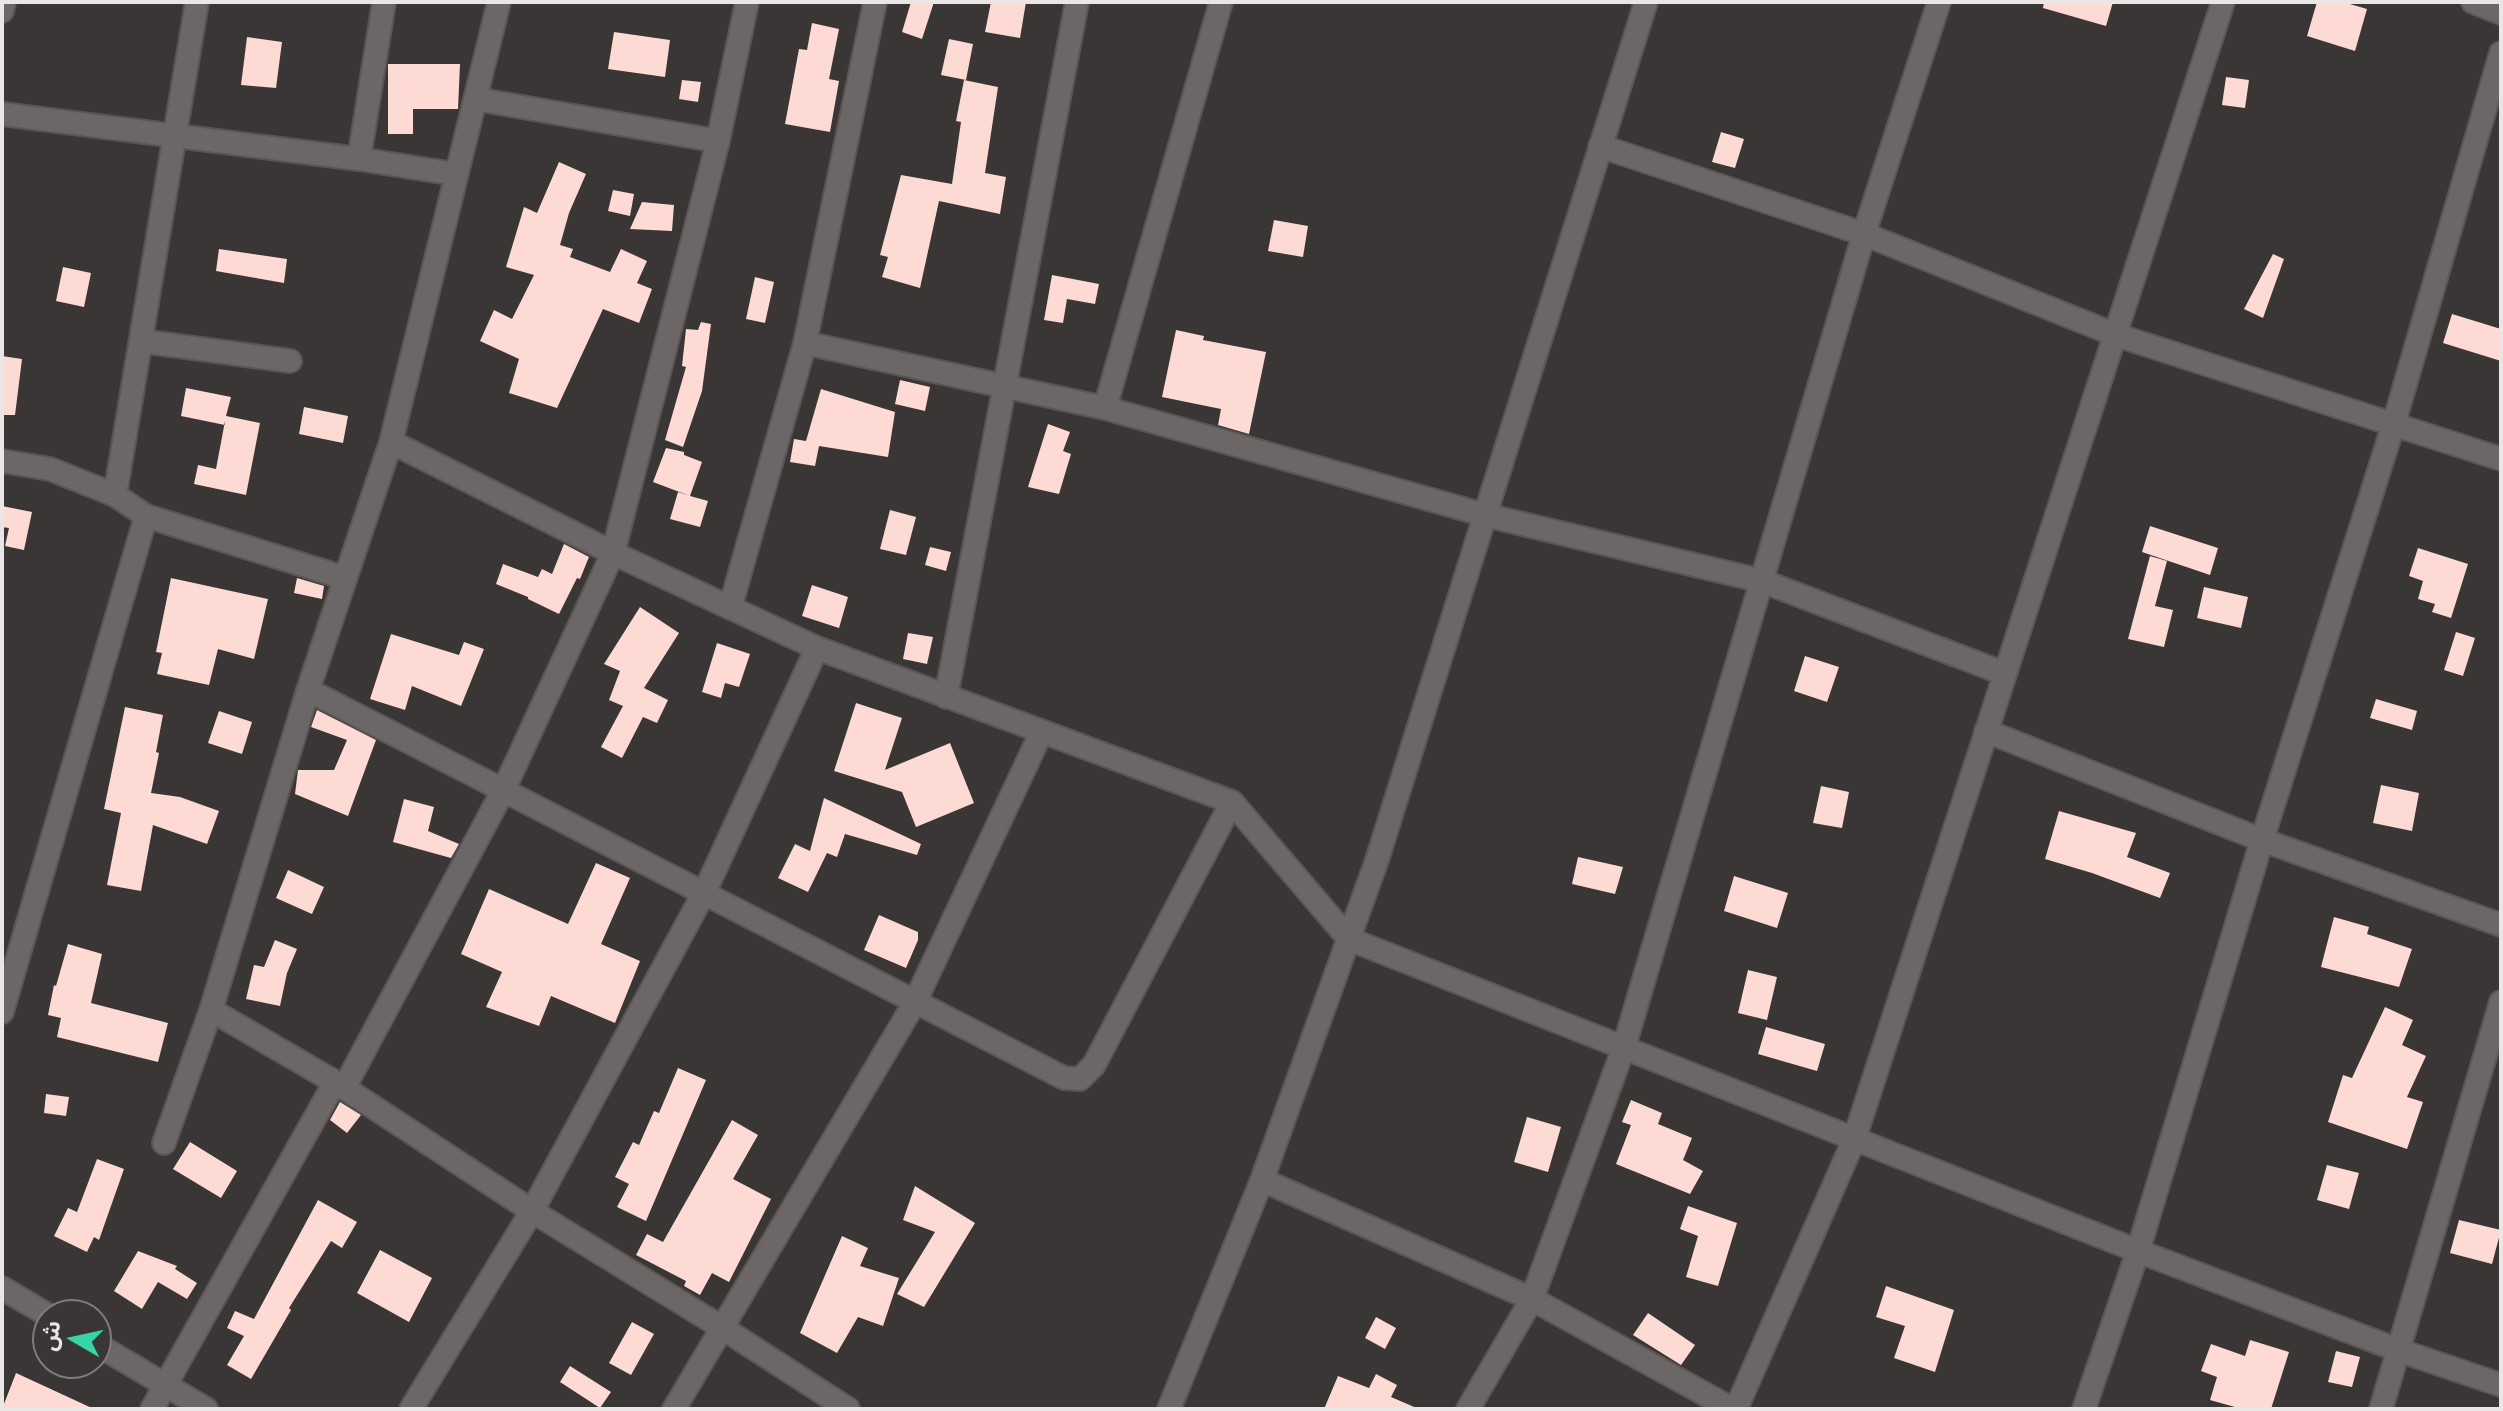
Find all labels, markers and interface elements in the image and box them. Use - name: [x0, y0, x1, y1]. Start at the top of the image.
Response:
- north arrow: [32, 1299, 112, 1379]
- text: ش: [33, 1318, 67, 1353]

